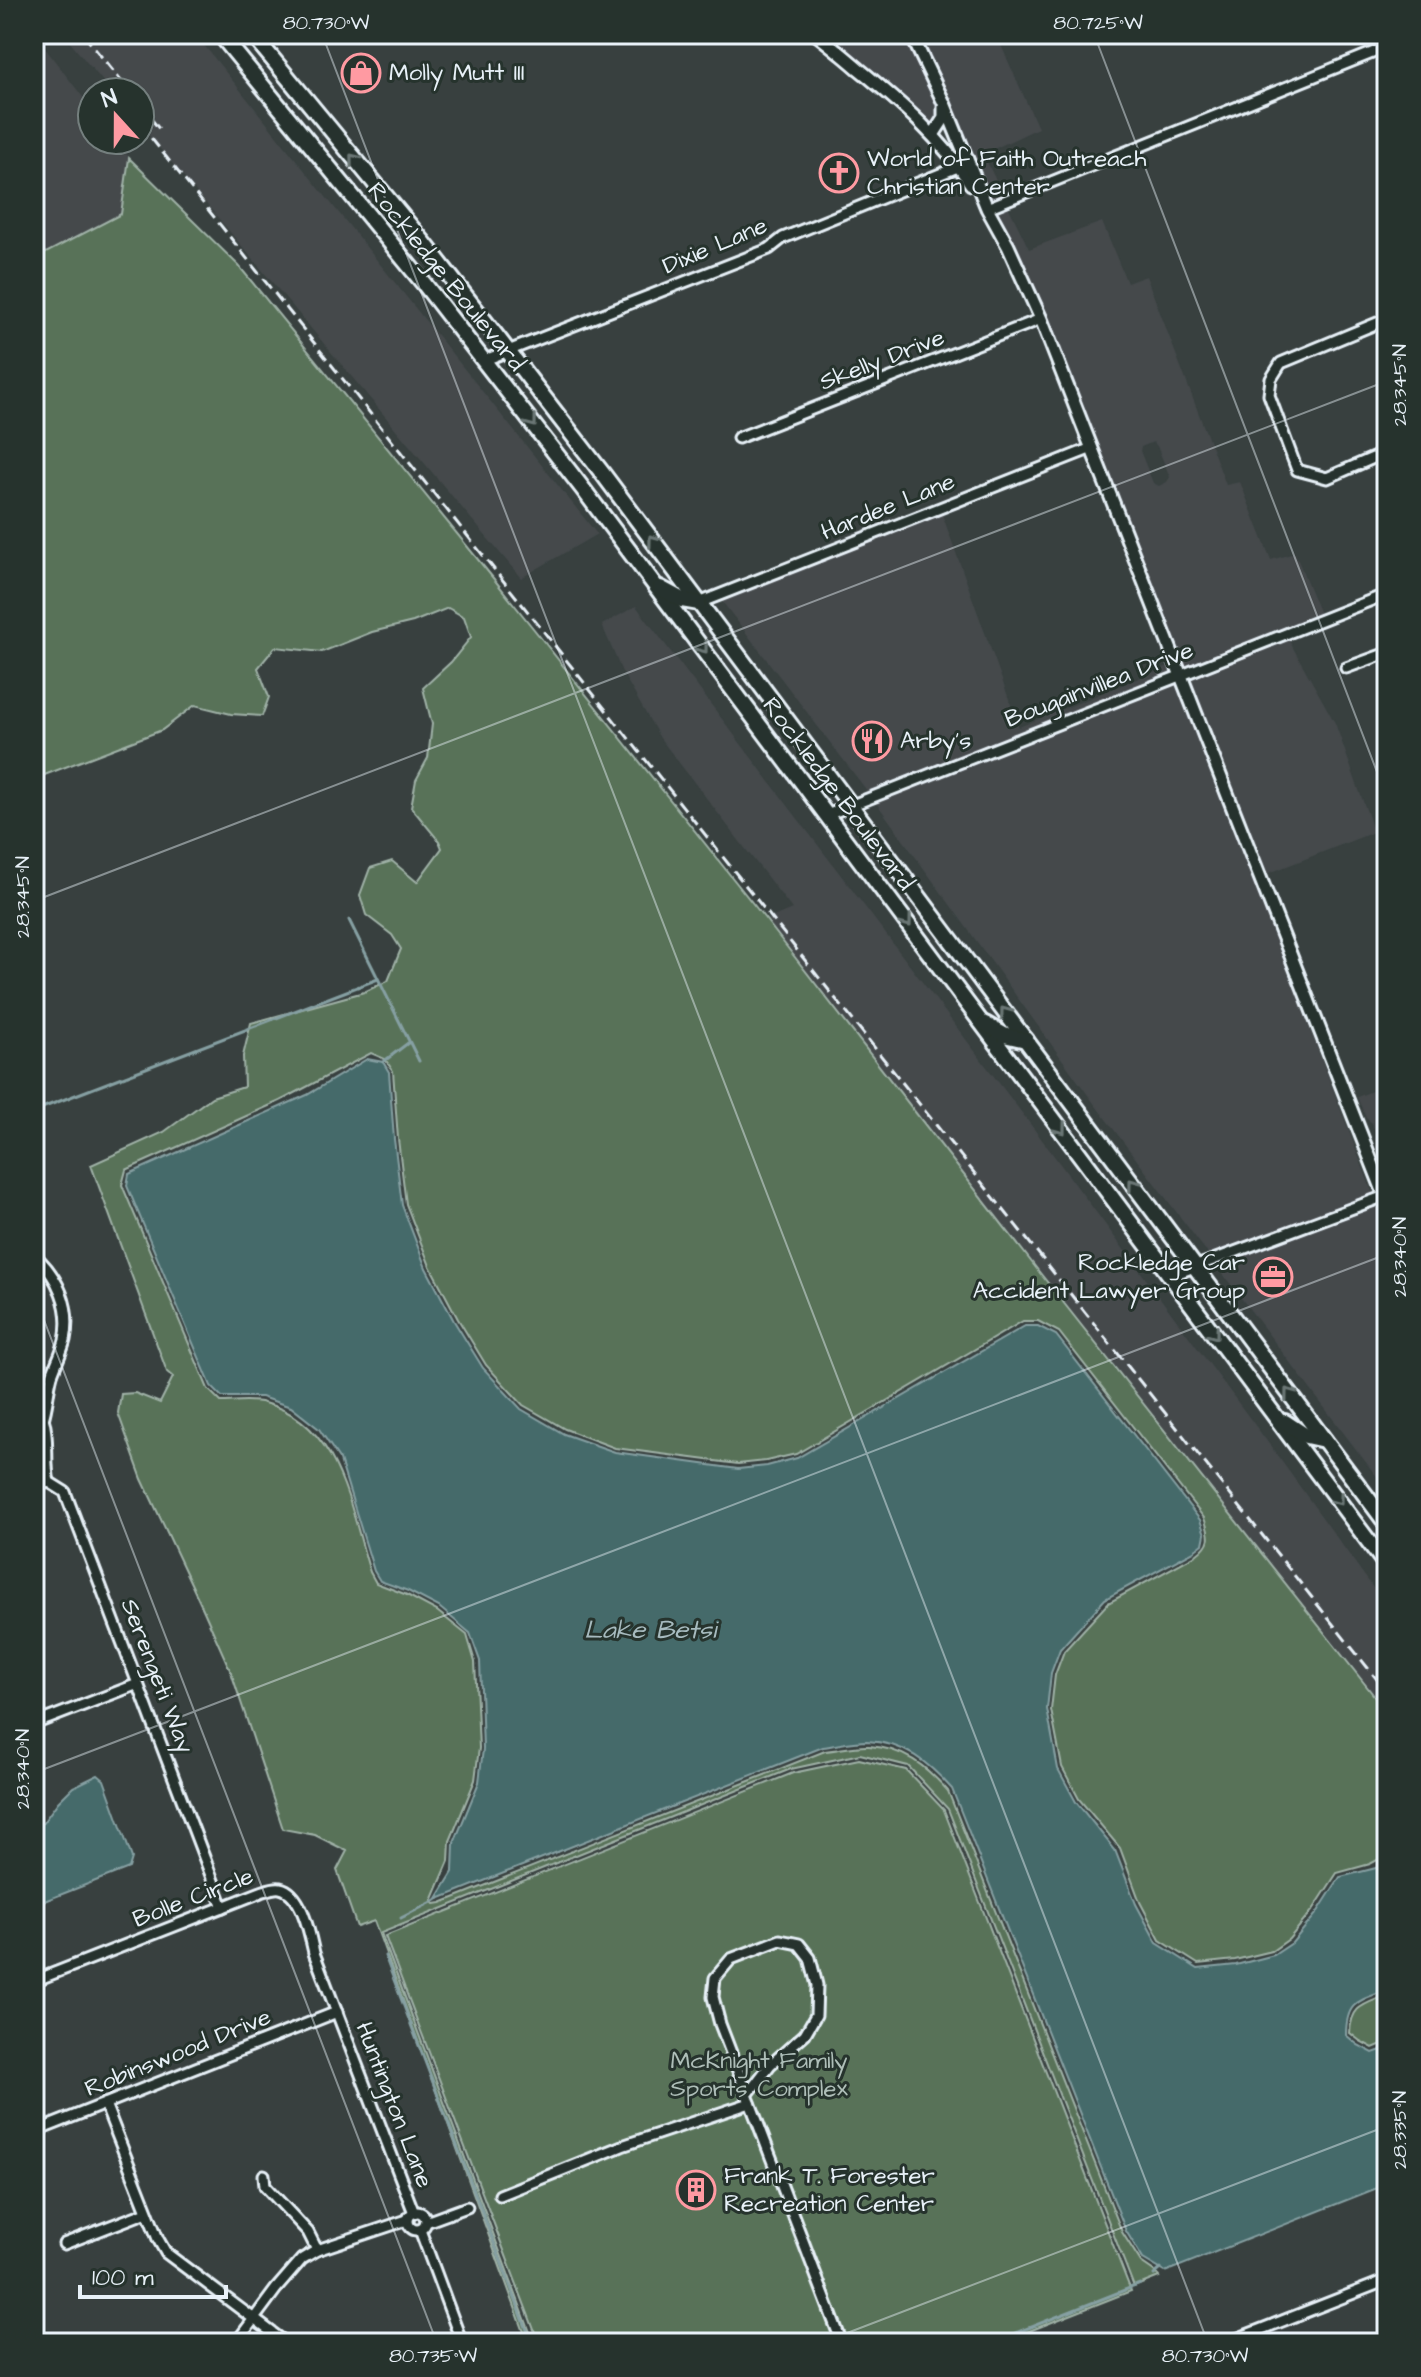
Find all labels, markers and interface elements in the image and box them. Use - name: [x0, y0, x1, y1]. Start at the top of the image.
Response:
- text: 80.730°W: [283, 9, 370, 37]
- text: 80.725°W: [1053, 9, 1143, 37]
- shop icon: Molly Mutt III: [340, 52, 382, 94]
- place label: Molly Mutt III: [389, 56, 525, 91]
- north arrow: [76, 76, 156, 156]
- text: N: [97, 82, 122, 116]
- place label: World of Faith Outreach Christian Center: [867, 142, 1147, 204]
- church icon: World of Faith Outreach Christian Center: [818, 152, 860, 194]
- one-way arrow: [349, 153, 364, 168]
- street label: Rockledge Boulevard: [358, 175, 533, 379]
- street label: Dixie Lane: [657, 209, 773, 283]
- street label: Skelly Drive: [815, 321, 950, 400]
- text: 28.345°N: [1386, 344, 1414, 426]
- one-way arrow: [523, 413, 537, 428]
- street label: Hardee Lane: [816, 465, 960, 549]
- one-way arrow: [648, 534, 662, 549]
- street label: Bougainvillea Drive: [1000, 633, 1198, 738]
- one-way arrow: [693, 640, 707, 654]
- street label: Rockledge Boulevard: [753, 690, 922, 898]
- restaurant icon: Arby's: [851, 720, 893, 762]
- place label: Arby's: [900, 724, 971, 759]
- text: 28.345°N: [9, 856, 37, 938]
- one-way arrow: [897, 913, 911, 928]
- one-way arrow: [1000, 1006, 1014, 1021]
- one-way arrow: [1052, 1120, 1066, 1135]
- one-way arrow: [1129, 1179, 1143, 1193]
- text: 28.340°N: [1386, 1217, 1414, 1297]
- place label: Rockledge Car Accident Lawyer Group: [973, 1246, 1245, 1309]
- office icon: Rockledge Car Accident Lawyer Group: [1252, 1256, 1294, 1298]
- one-way arrow: [1205, 1326, 1219, 1340]
- one-way arrow: [1284, 1387, 1298, 1402]
- one-way arrow: [1328, 1492, 1343, 1506]
- street label: Serengeti Way: [111, 1594, 202, 1758]
- water label: Lake Betsi: [584, 1612, 719, 1648]
- text: 28.340°N: [9, 1729, 37, 1809]
- street label: Bolle Circle: [128, 1859, 258, 1937]
- street label: Robinswood Drive: [80, 2000, 276, 2106]
- street label: Huntington Lane: [346, 2017, 441, 2193]
- park label: McKnight Family Sports Complex: [670, 2044, 848, 2106]
- text: 28.335°N: [1386, 2091, 1414, 2169]
- place label: Frank T. Forester Recreation Center: [724, 2159, 935, 2221]
- building icon: Frank T. Forester Recreation Center: [675, 2169, 717, 2211]
- scale bar: [80, 2249, 226, 2299]
- text: 100 m: [92, 2261, 154, 2295]
- text: 80.735°W: [389, 2342, 477, 2370]
- text: 80.730°W: [1162, 2342, 1249, 2370]

